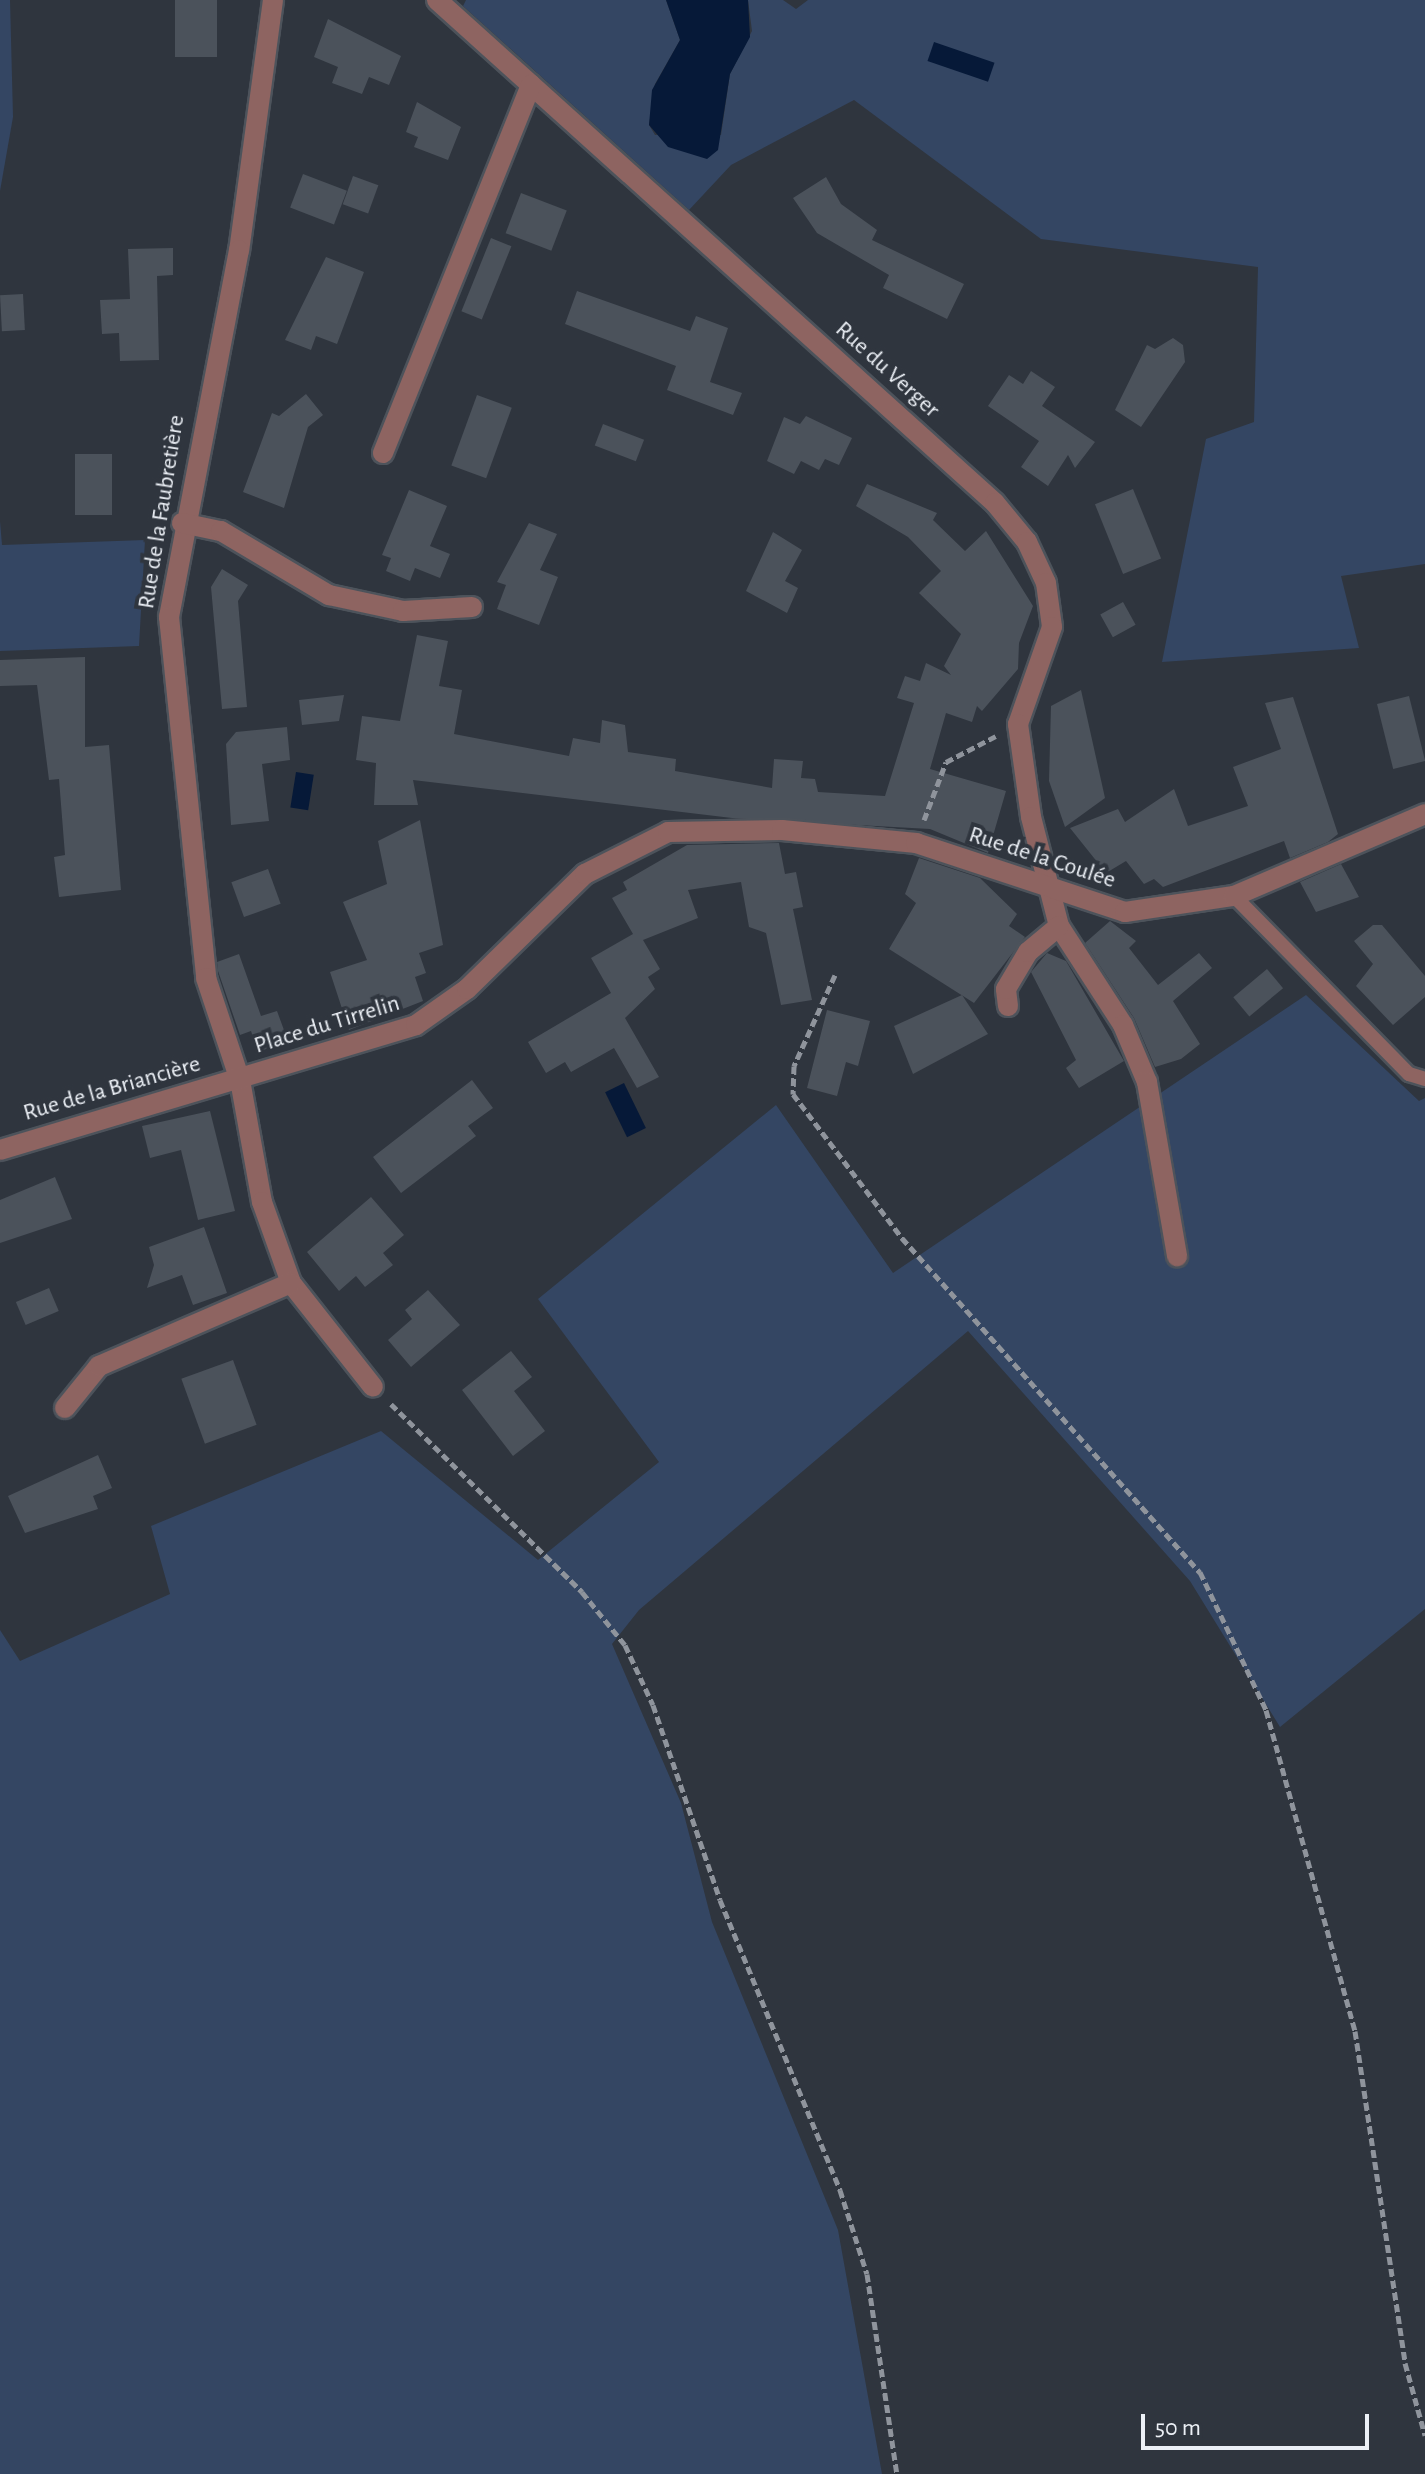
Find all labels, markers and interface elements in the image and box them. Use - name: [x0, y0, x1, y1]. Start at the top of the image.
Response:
- street label: Rue du Verger: [829, 316, 945, 424]
- street label: Rue de la Faubretière: [132, 413, 192, 611]
- street label: Rue de la Coulée: [965, 821, 1119, 895]
- street label: Place du Tirrelin: [251, 989, 403, 1061]
- street label: Rue de la Briancière: [20, 1050, 204, 1128]
- scale bar: [1145, 2398, 1373, 2448]
- text: 50 m: [1155, 2416, 1201, 2440]

